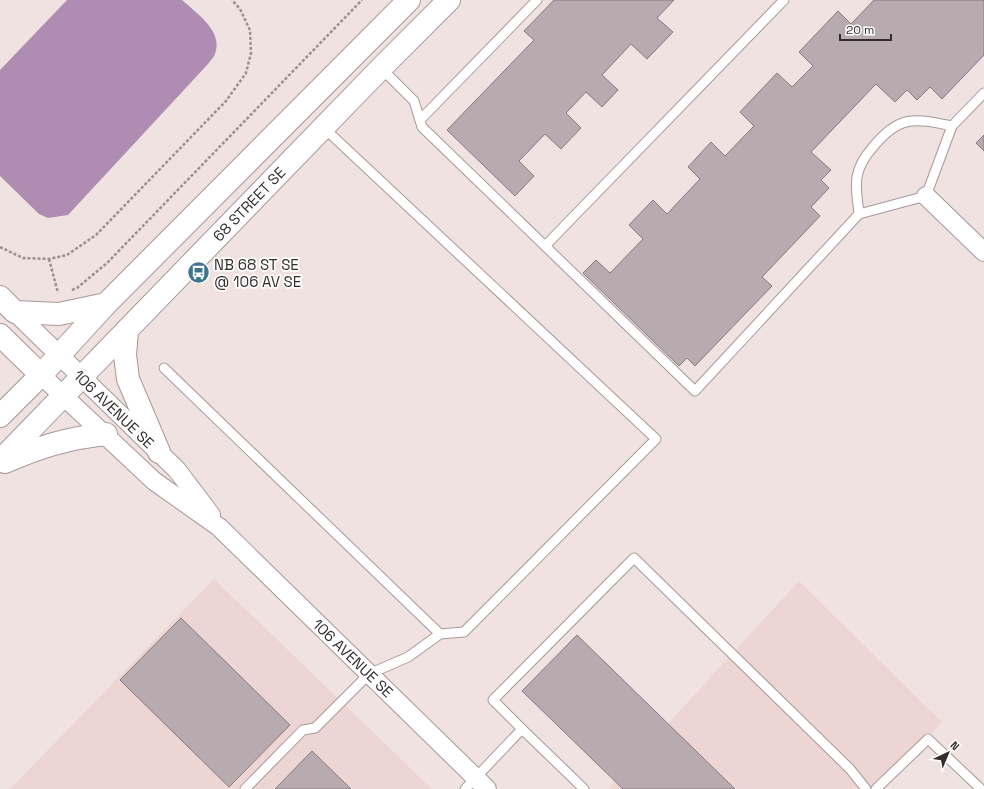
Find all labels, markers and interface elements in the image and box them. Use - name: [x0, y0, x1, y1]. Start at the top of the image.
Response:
- scale bar: [840, 16, 891, 42]
- text: 20 m: [846, 22, 874, 38]
- street label: 68 STREET SE: [209, 163, 289, 245]
- place label: NB 68 ST SE @ 106 AV SE: [214, 255, 301, 291]
- bus stop icon: NB 68 ST SE @ 106 AV SE: [185, 260, 211, 286]
- street label: 106 AVENUE SE: [70, 366, 158, 452]
- street label: 106 AVENUE SE: [309, 615, 397, 701]
- north arrow: [928, 733, 968, 773]
- text: N: [947, 738, 962, 753]

